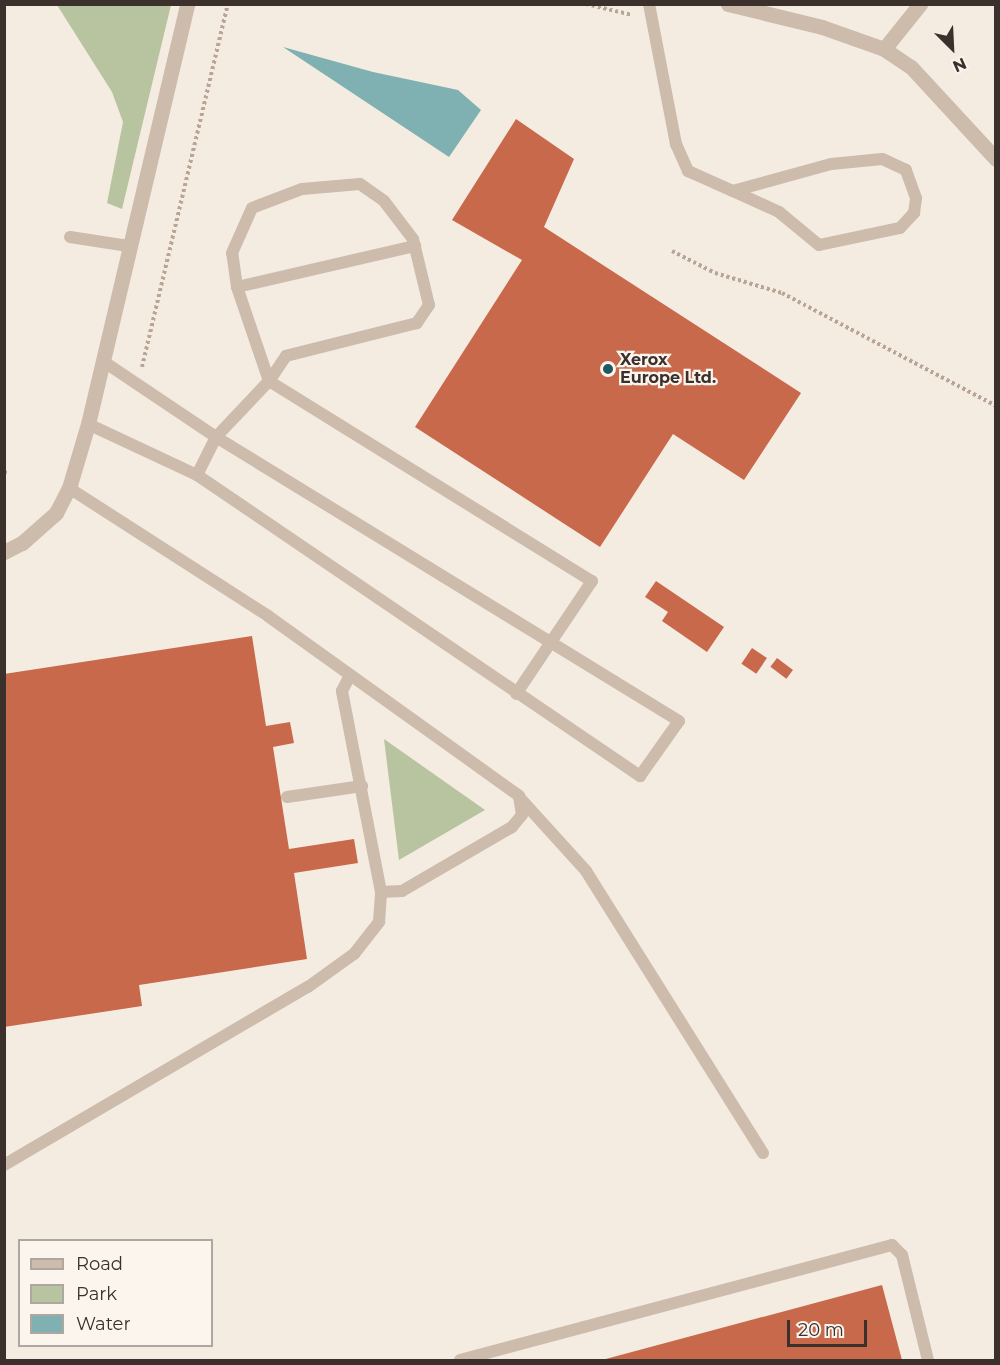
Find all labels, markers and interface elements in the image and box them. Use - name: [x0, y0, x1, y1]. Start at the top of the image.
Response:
- north arrow: [922, 18, 982, 78]
- text: N: [950, 54, 969, 76]
- place label: Xerox Europe Ltd.: [620, 350, 716, 388]
- marker: Xerox Europe Ltd.: [601, 362, 615, 376]
- legend: [18, 1239, 213, 1347]
- text: Road: [76, 1253, 123, 1275]
- text: Park: [76, 1283, 117, 1305]
- scale bar: [790, 1308, 870, 1346]
- text: Water: [76, 1313, 131, 1335]
- text: 20 m: [798, 1319, 844, 1341]

